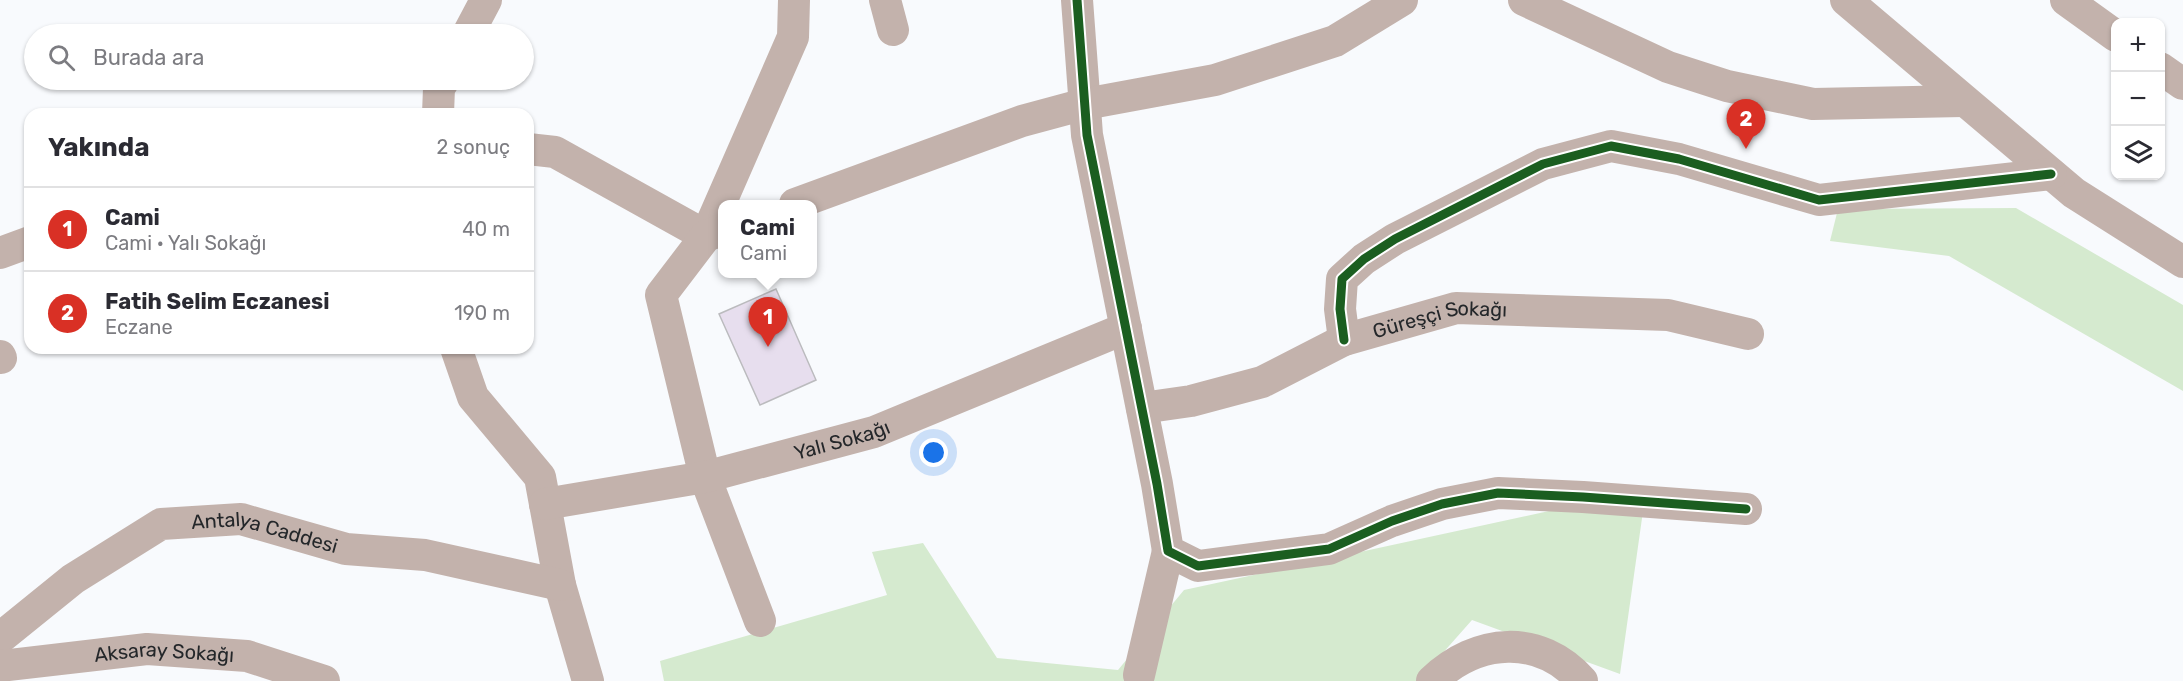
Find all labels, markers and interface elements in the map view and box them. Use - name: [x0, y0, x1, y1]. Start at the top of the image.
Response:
- map controls: [2111, 18, 2165, 180]
- button: +: [2111, 18, 2165, 72]
- search box: [24, 24, 534, 90]
- icon: search: [45, 41, 78, 74]
- text: Burada ara: [93, 44, 204, 71]
- button: −: [2111, 72, 2165, 126]
- pin: 2: [1726, 100, 1766, 149]
- button: layers: [2111, 126, 2165, 180]
- text: Yakında: [48, 132, 150, 163]
- text: 2 sonuç: [436, 135, 510, 159]
- popup: [718, 200, 817, 278]
- text: Cami: [105, 204, 160, 231]
- text: Cami: [740, 214, 795, 241]
- text: 1: [63, 217, 72, 241]
- text: 40 m: [462, 217, 510, 241]
- text: Cami · Yalı Sokağı: [105, 231, 266, 255]
- text: Cami: [740, 241, 787, 265]
- text: Fatih Selim Eczanesi: [105, 288, 329, 315]
- street label: Güreşçi Sokağı: [1370, 296, 1507, 343]
- pin: 1: [748, 298, 788, 347]
- text: 2: [61, 301, 74, 325]
- text: 190 m: [454, 301, 510, 325]
- text: Eczane: [105, 315, 173, 339]
- street label: Yalı Sokağı: [791, 415, 893, 465]
- your location: [919, 438, 948, 467]
- street label: Antalya Caddesi: [190, 507, 341, 558]
- street label: Aksaray Sokağı: [93, 637, 235, 667]

